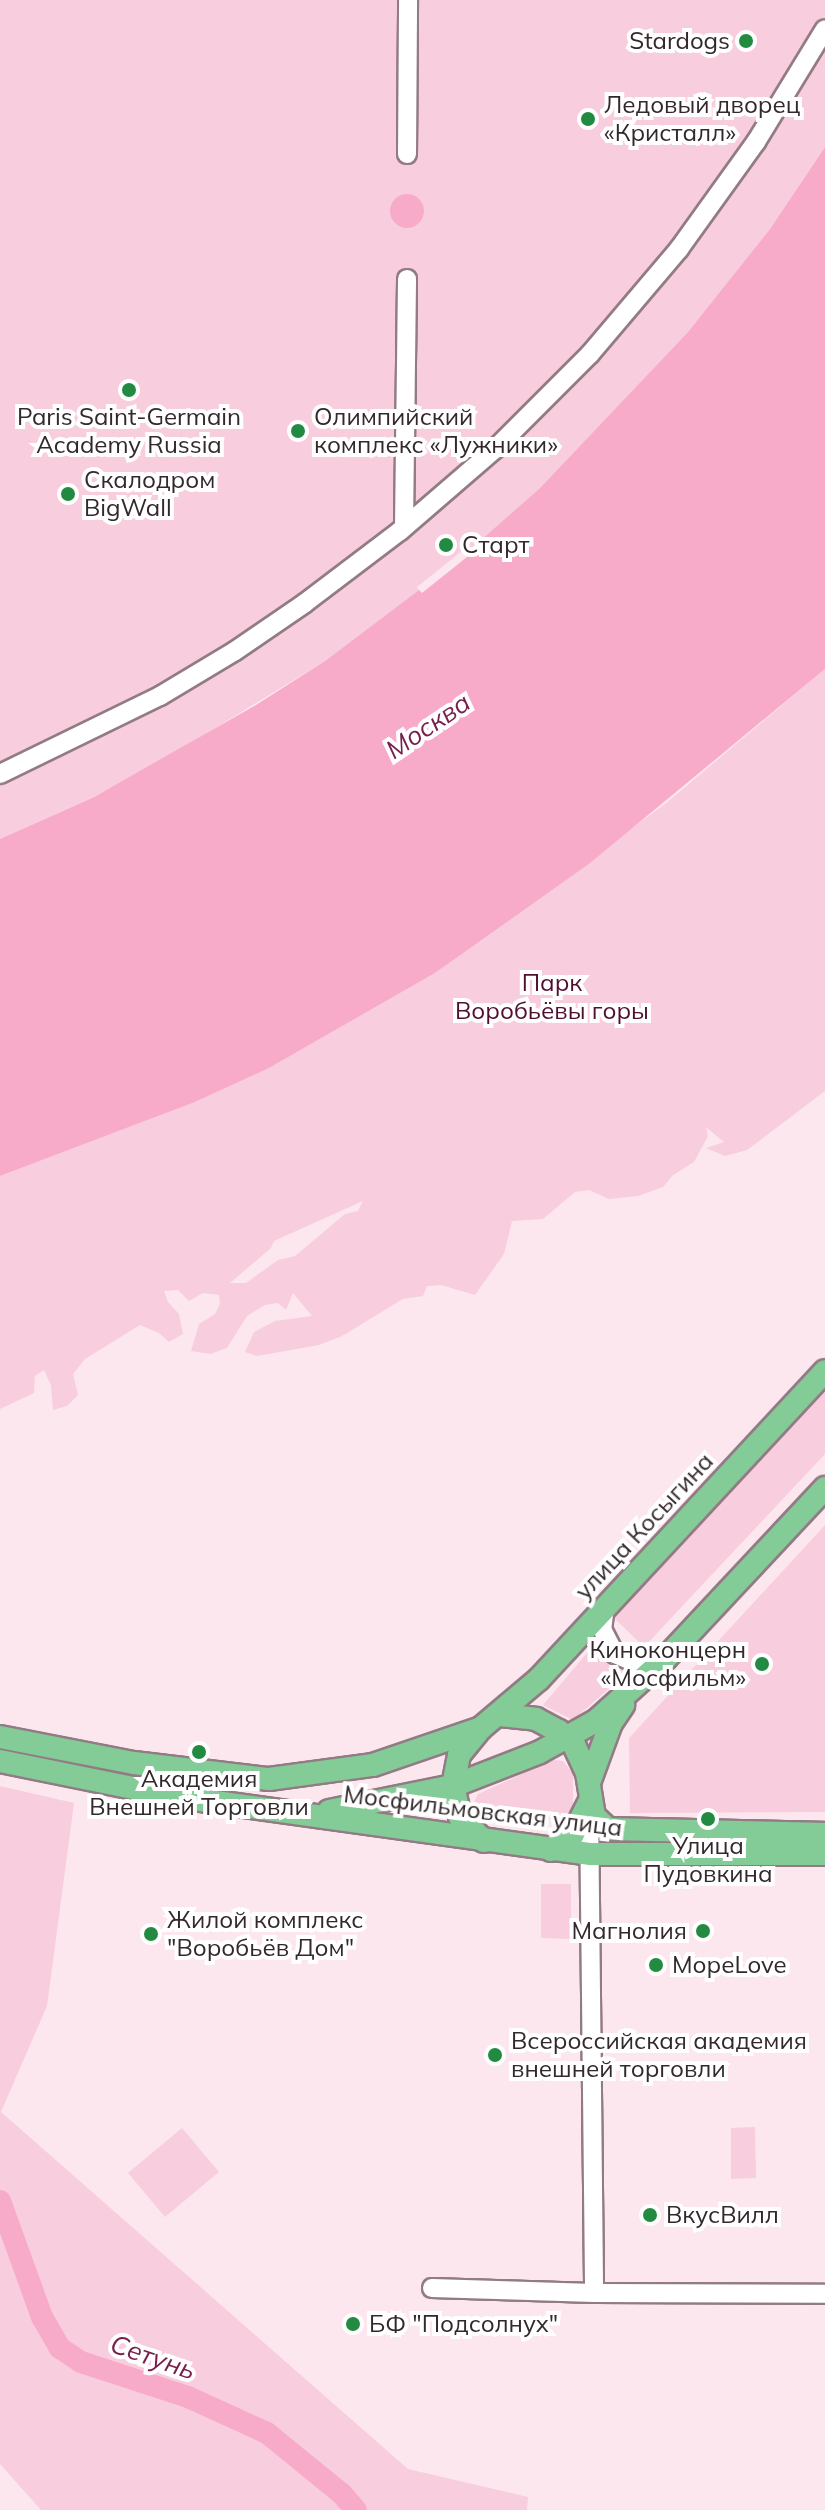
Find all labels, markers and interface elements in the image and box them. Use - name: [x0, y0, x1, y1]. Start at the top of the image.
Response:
- place label: Stardogs: [629, 27, 730, 55]
- marker: Stardogs: [737, 32, 755, 50]
- place label: Ледовый дворец «Кристалл»: [604, 91, 800, 147]
- marker: Ледовый дворец «Кристалл»: [579, 110, 597, 128]
- marker: Paris Saint-Germain Academy Russia: [120, 381, 138, 399]
- place label: Paris Saint-Germain Academy Russia: [17, 403, 241, 459]
- place label: Олимпийский комплекс «Лужники»: [314, 403, 558, 459]
- marker: Олимпийский комплекс «Лужники»: [289, 422, 307, 440]
- place label: Скалодром BigWall: [84, 466, 215, 522]
- marker: Скалодром BigWall: [59, 485, 77, 503]
- place label: Старт: [462, 531, 530, 559]
- marker: Старт: [437, 536, 455, 554]
- water label: Москва: [380, 687, 476, 765]
- park label: Парк Воробьёвы горы: [455, 969, 649, 1025]
- street label: улица Косыгина: [569, 1447, 719, 1605]
- place label: Киноконцерн «Мосфильм»: [589, 1636, 746, 1692]
- marker: Киноконцерн «Мосфильм»: [753, 1655, 771, 1673]
- marker: Академия Внешней Торговли: [190, 1743, 208, 1761]
- place label: Академия Внешней Торговли: [89, 1765, 309, 1821]
- street label: Мосфильмовская улица: [342, 1780, 624, 1842]
- marker: Улица Пудовкина: [699, 1810, 717, 1828]
- place label: Улица Пудовкина: [643, 1832, 773, 1888]
- place label: Жилой комплекс "Воробьёв Дом": [167, 1906, 363, 1962]
- place label: Магнолия: [571, 1917, 687, 1945]
- marker: Магнолия: [694, 1922, 712, 1940]
- marker: Жилой комплекс "Воробьёв Дом": [142, 1925, 160, 1943]
- place label: МореLove: [672, 1951, 787, 1979]
- marker: МореLove: [647, 1956, 665, 1974]
- place label: Всероссийская академия внешней торговли: [511, 2027, 807, 2083]
- marker: Всероссийская академия внешней торговли: [486, 2046, 504, 2064]
- place label: ВкусВилл: [666, 2201, 779, 2229]
- marker: ВкусВилл: [641, 2206, 659, 2224]
- place label: БФ "Подсолнух": [369, 2310, 558, 2338]
- marker: БФ "Подсолнух": [344, 2315, 362, 2333]
- water label: Сетунь: [106, 2328, 200, 2386]

